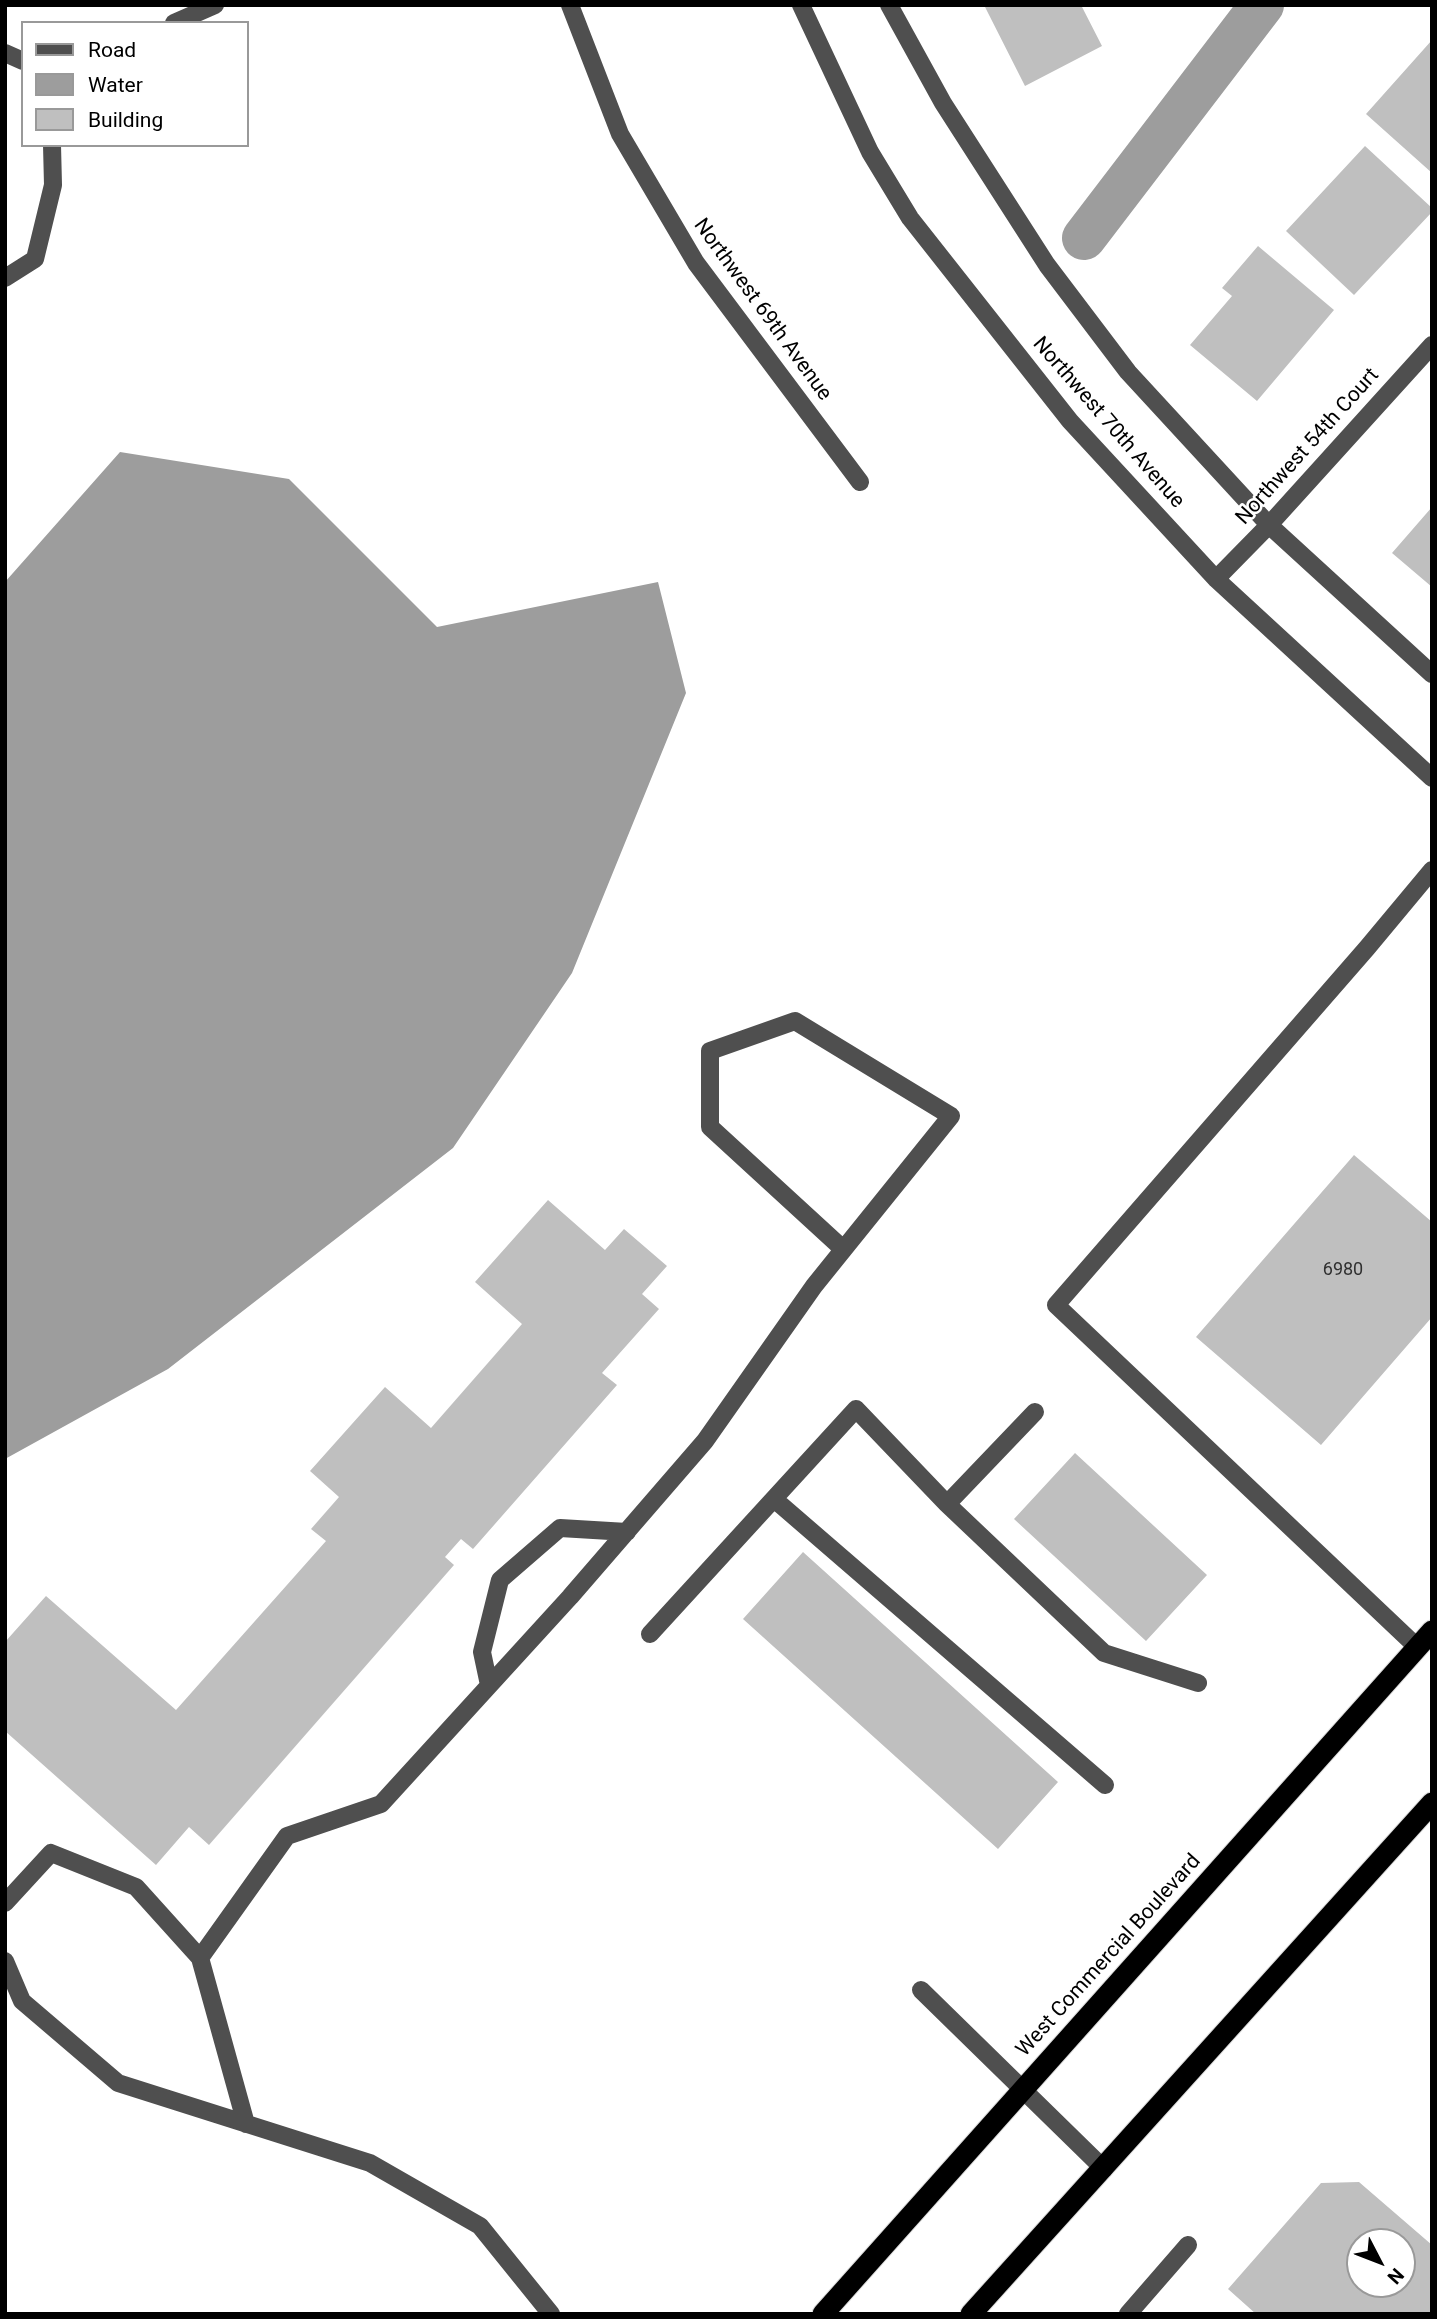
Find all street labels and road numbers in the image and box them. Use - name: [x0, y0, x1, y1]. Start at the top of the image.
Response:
- street label: Northwest 69th Avenue: [688, 214, 836, 406]
- street label: Northwest 70th Avenue: [1027, 332, 1189, 514]
- street label: Northwest 54th Court: [1231, 364, 1385, 530]
- street label: West Commercial Boulevard: [1011, 1850, 1207, 2062]

